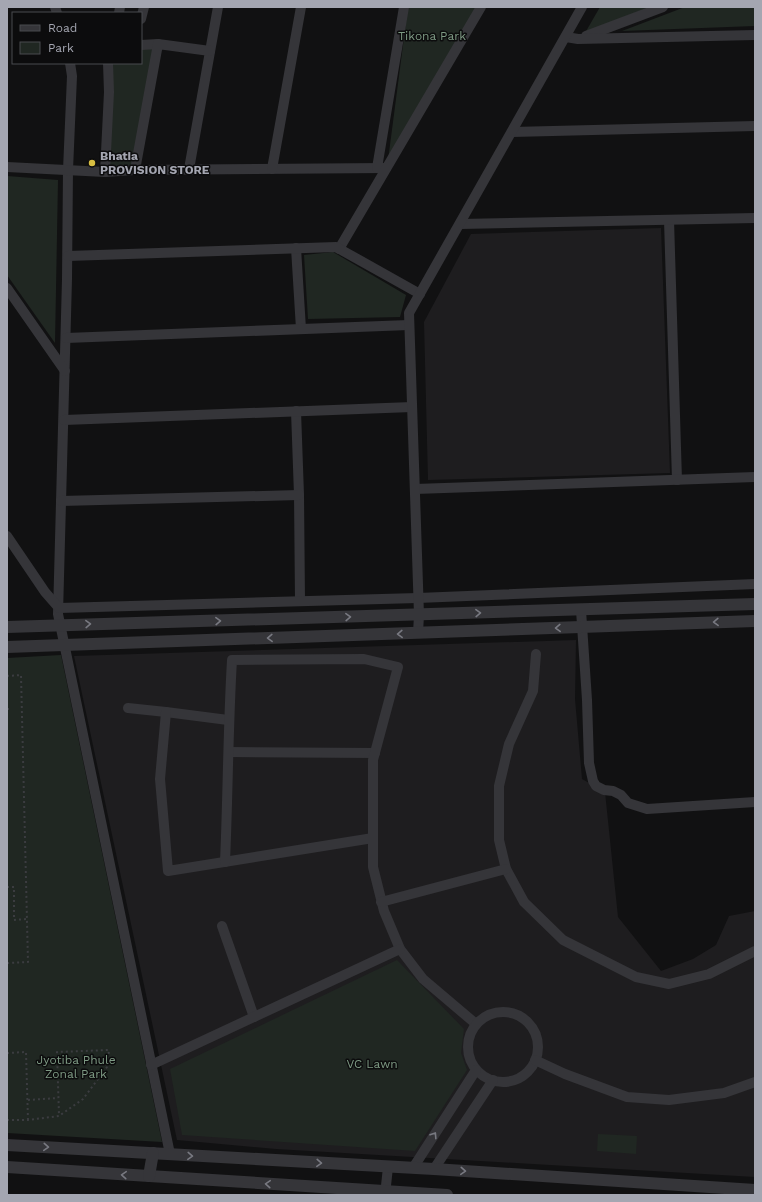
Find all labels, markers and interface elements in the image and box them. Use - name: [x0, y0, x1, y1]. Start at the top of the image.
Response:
- legend: [12, 12, 142, 64]
- text: Road: [48, 21, 77, 35]
- park label: Tikona Park: [398, 29, 466, 43]
- text: Park: [48, 41, 74, 55]
- place label: Bhatia PROVISION STORE: [100, 149, 210, 177]
- marker: Bhatia PROVISION STORE: [87, 158, 97, 168]
- one-way arrow: [475, 609, 481, 618]
- one-way arrow: [345, 613, 351, 621]
- one-way arrow: [215, 616, 221, 625]
- one-way arrow: [713, 618, 719, 627]
- one-way arrow: [85, 620, 91, 629]
- one-way arrow: [555, 624, 561, 633]
- one-way arrow: [397, 630, 403, 638]
- one-way arrow: [267, 634, 273, 643]
- park label: Jyotiba Phule Zonal Park: [36, 1053, 116, 1081]
- park label: VC Lawn: [346, 1057, 398, 1071]
- one-way arrow: [429, 1132, 436, 1139]
- one-way arrow: [43, 1143, 49, 1151]
- one-way arrow: [187, 1151, 193, 1160]
- one-way arrow: [316, 1158, 322, 1167]
- one-way arrow: [460, 1167, 466, 1176]
- one-way arrow: [121, 1170, 127, 1179]
- one-way arrow: [265, 1179, 271, 1188]

